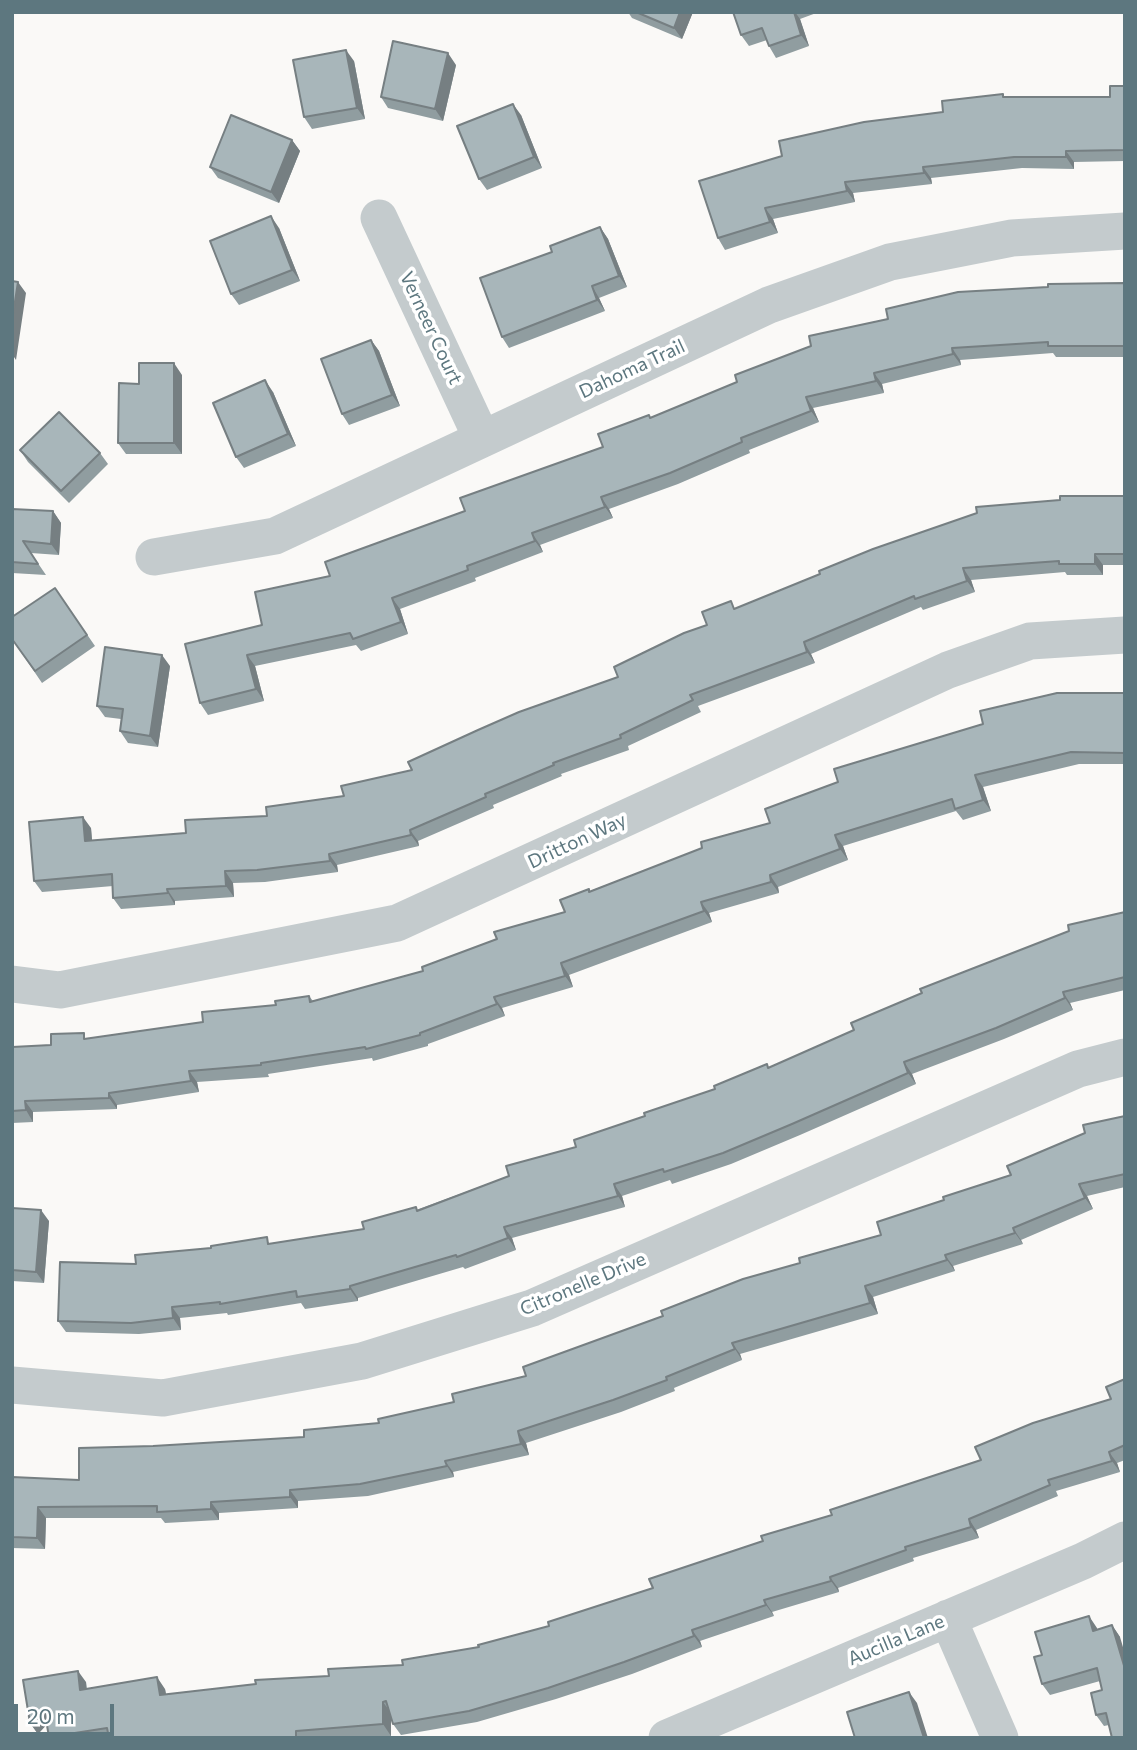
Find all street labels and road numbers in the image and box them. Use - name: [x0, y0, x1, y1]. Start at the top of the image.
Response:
- street label: Verneer Court: [395, 268, 467, 388]
- street label: Dahoma Trail: [576, 335, 688, 403]
- street label: Dritton Way: [524, 808, 630, 874]
- street label: Citronelle Drive: [517, 1247, 649, 1321]
- street label: Aucilla Lane: [844, 1609, 948, 1671]

